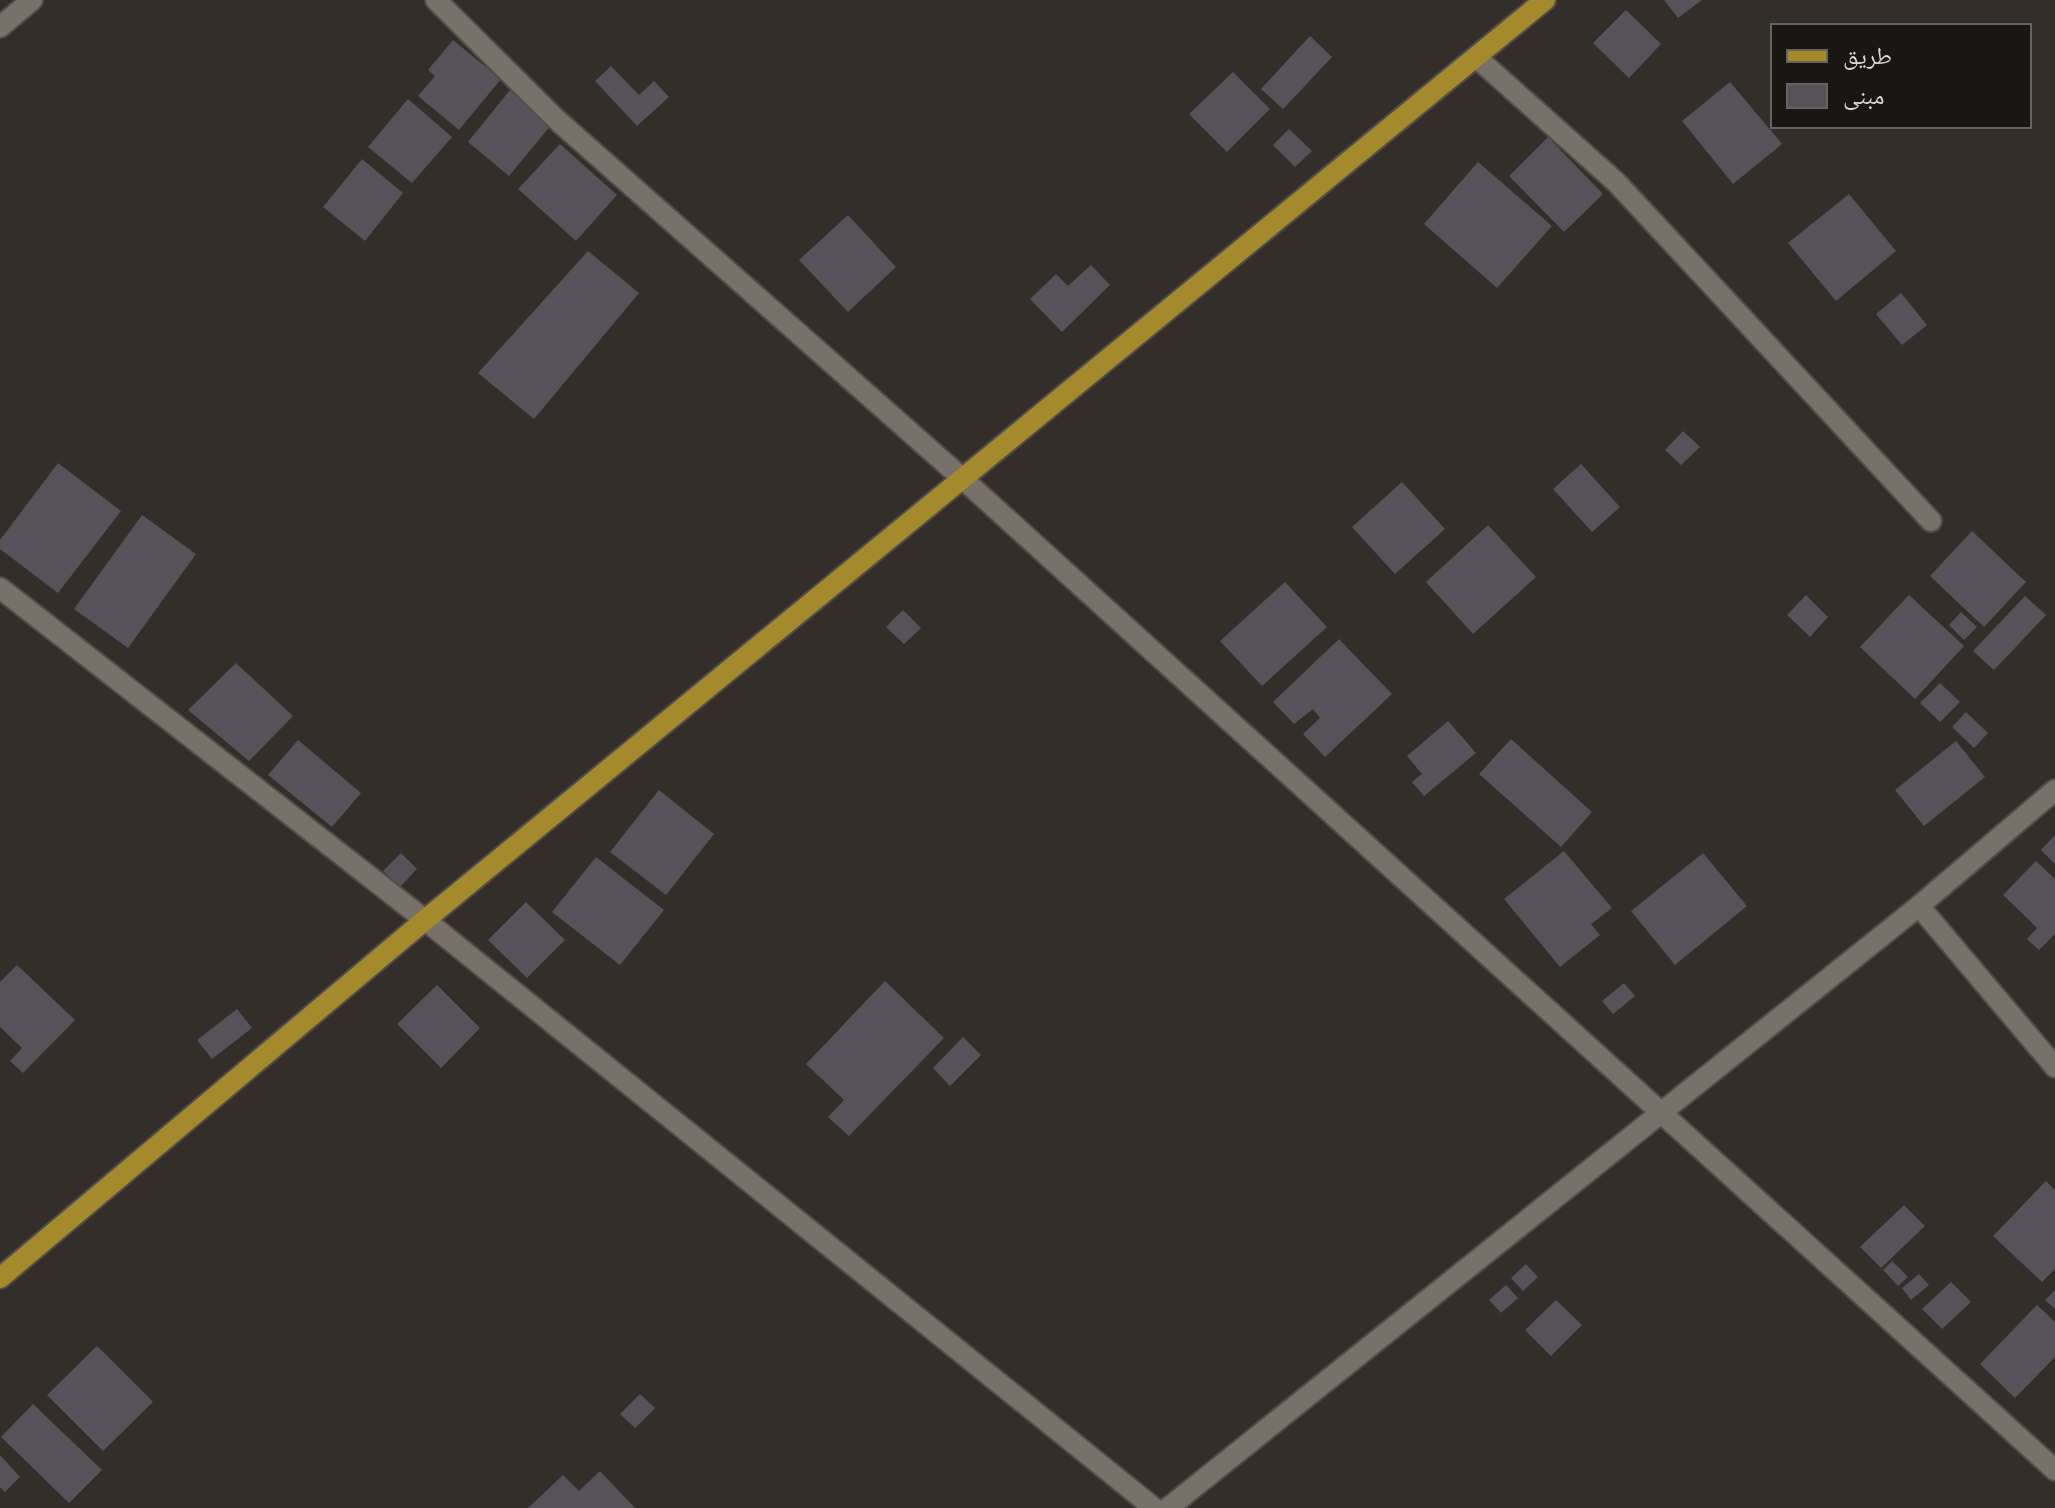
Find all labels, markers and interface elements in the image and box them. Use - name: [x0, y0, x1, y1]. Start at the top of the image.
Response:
- legend: [1771, 24, 2031, 128]
- text: طريق: [1843, 39, 1892, 75]
- text: مبنى: [1843, 79, 1884, 115]

